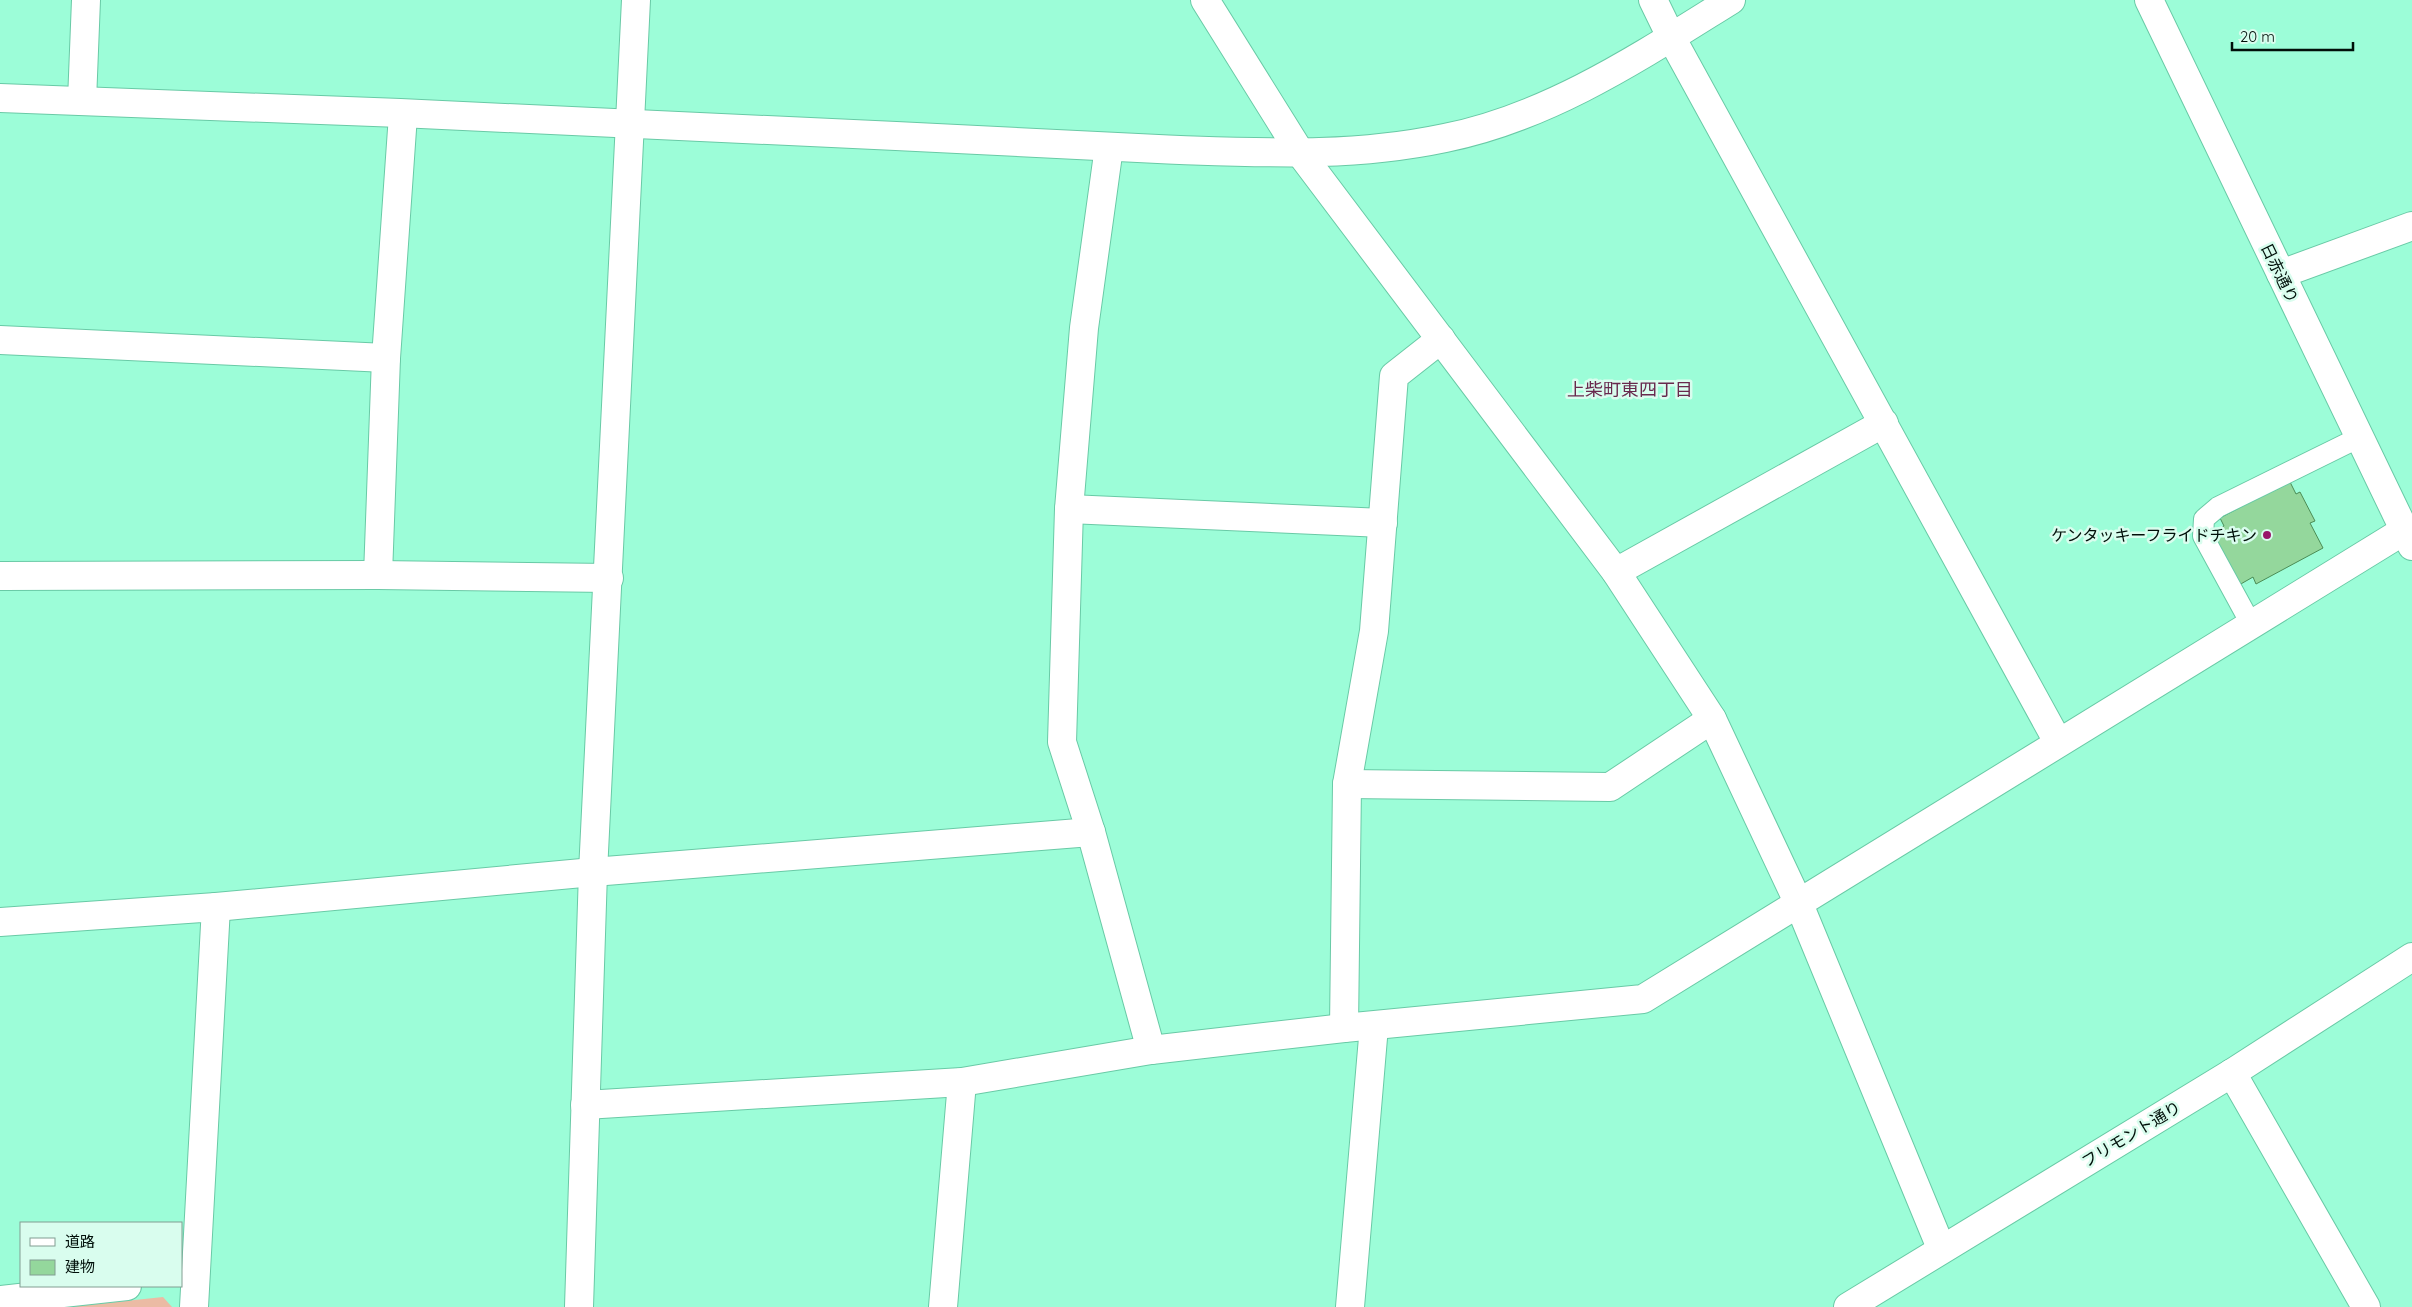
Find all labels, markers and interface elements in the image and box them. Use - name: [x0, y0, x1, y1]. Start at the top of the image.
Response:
- scale bar: [2232, 20, 2353, 52]
- text: 20 m: [2240, 27, 2275, 46]
- street label: 日赤通り: [2257, 240, 2303, 306]
- district label: 上柴町東四丁目: [1567, 378, 1693, 401]
- place label: ケンタッキーフライドチキン: [2051, 525, 2257, 545]
- marker: ケンタッキーフライドチキン: [2261, 529, 2273, 541]
- street label: フリモント通り: [2078, 1097, 2184, 1171]
- legend: [20, 1222, 182, 1287]
- text: 道路: [65, 1232, 95, 1251]
- text: 建物: [65, 1257, 95, 1276]

